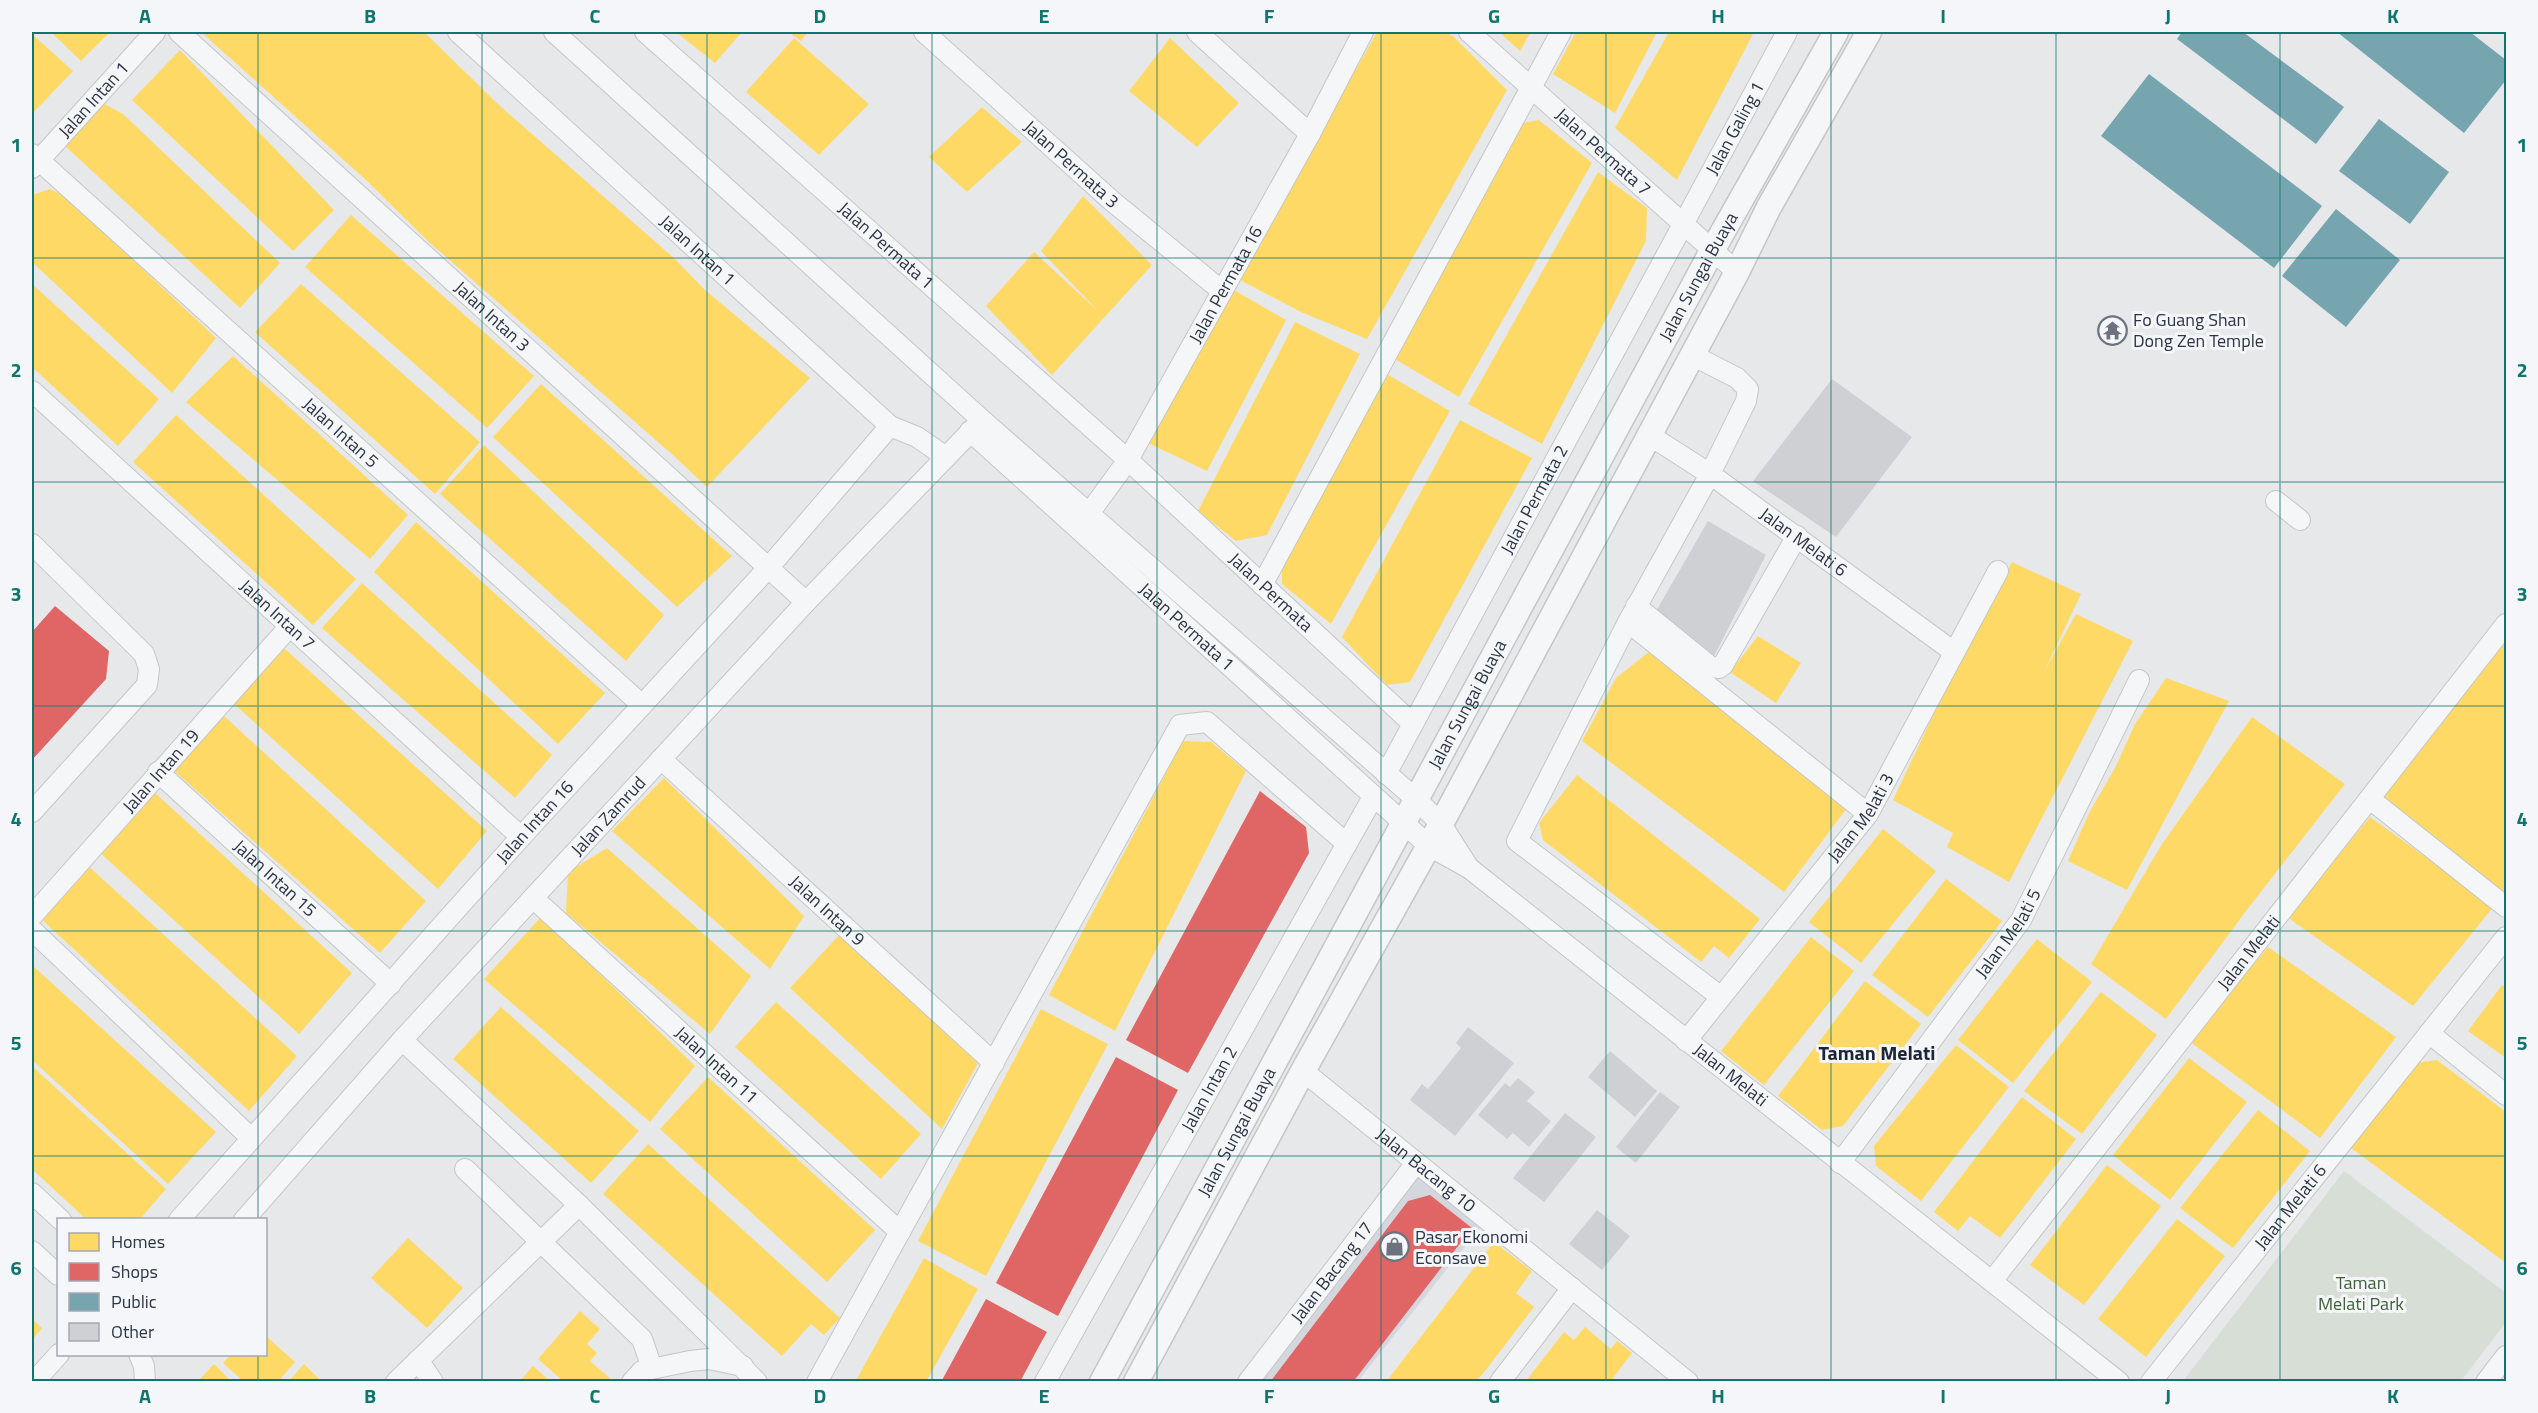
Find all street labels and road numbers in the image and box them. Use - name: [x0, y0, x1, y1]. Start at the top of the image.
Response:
- street label: Jalan Intan 1: [52, 55, 135, 143]
- street label: Jalan Galing 1: [1698, 77, 1771, 179]
- street label: Jalan Permata 7: [1550, 101, 1657, 202]
- street label: Jalan Permata 3: [1018, 114, 1125, 215]
- street label: Jalan Permata 1: [832, 195, 940, 295]
- street label: Jalan Sungai Buaya: [1652, 207, 1744, 346]
- street label: Jalan Intan 1: [654, 208, 742, 292]
- street label: Jalan Permata 16: [1182, 221, 1269, 348]
- street label: Jalan Intan 3: [448, 274, 536, 358]
- street label: Jalan Intan 5: [297, 391, 385, 474]
- street label: Jalan Permata 2: [1493, 440, 1574, 559]
- street label: Jalan Melati 6: [1754, 501, 1853, 583]
- street label: Jalan Permata: [1223, 546, 1319, 638]
- street label: Jalan Intan 7: [234, 573, 322, 656]
- street label: Jalan Permata 1: [1133, 576, 1241, 677]
- street label: Jalan Sungai Buaya: [1421, 635, 1513, 774]
- street label: Jalan Intan 19: [116, 723, 205, 819]
- street label: Jalan Melati 3: [1821, 768, 1900, 868]
- street label: Jalan Zamrud: [564, 770, 652, 862]
- street label: Jalan Intan 16: [489, 774, 580, 869]
- street label: Jalan Intan 15: [228, 833, 323, 923]
- street label: Jalan Intan 9: [784, 869, 871, 952]
- street label: Jalan Melati 5: [1968, 884, 2047, 983]
- street label: Jalan Melati: [2211, 909, 2287, 996]
- street label: Jalan Intan 11: [669, 1019, 764, 1110]
- street label: Jalan Melati: [1688, 1036, 1774, 1113]
- street label: Jalan Intan 2: [1174, 1041, 1244, 1136]
- street label: Jalan Sungai Buaya: [1190, 1062, 1282, 1201]
- street label: Jalan Bacang 10: [1371, 1121, 1482, 1218]
- street label: Jalan Melati 6: [2248, 1158, 2333, 1255]
- street label: Jalan Bacang 17: [1284, 1216, 1379, 1328]

